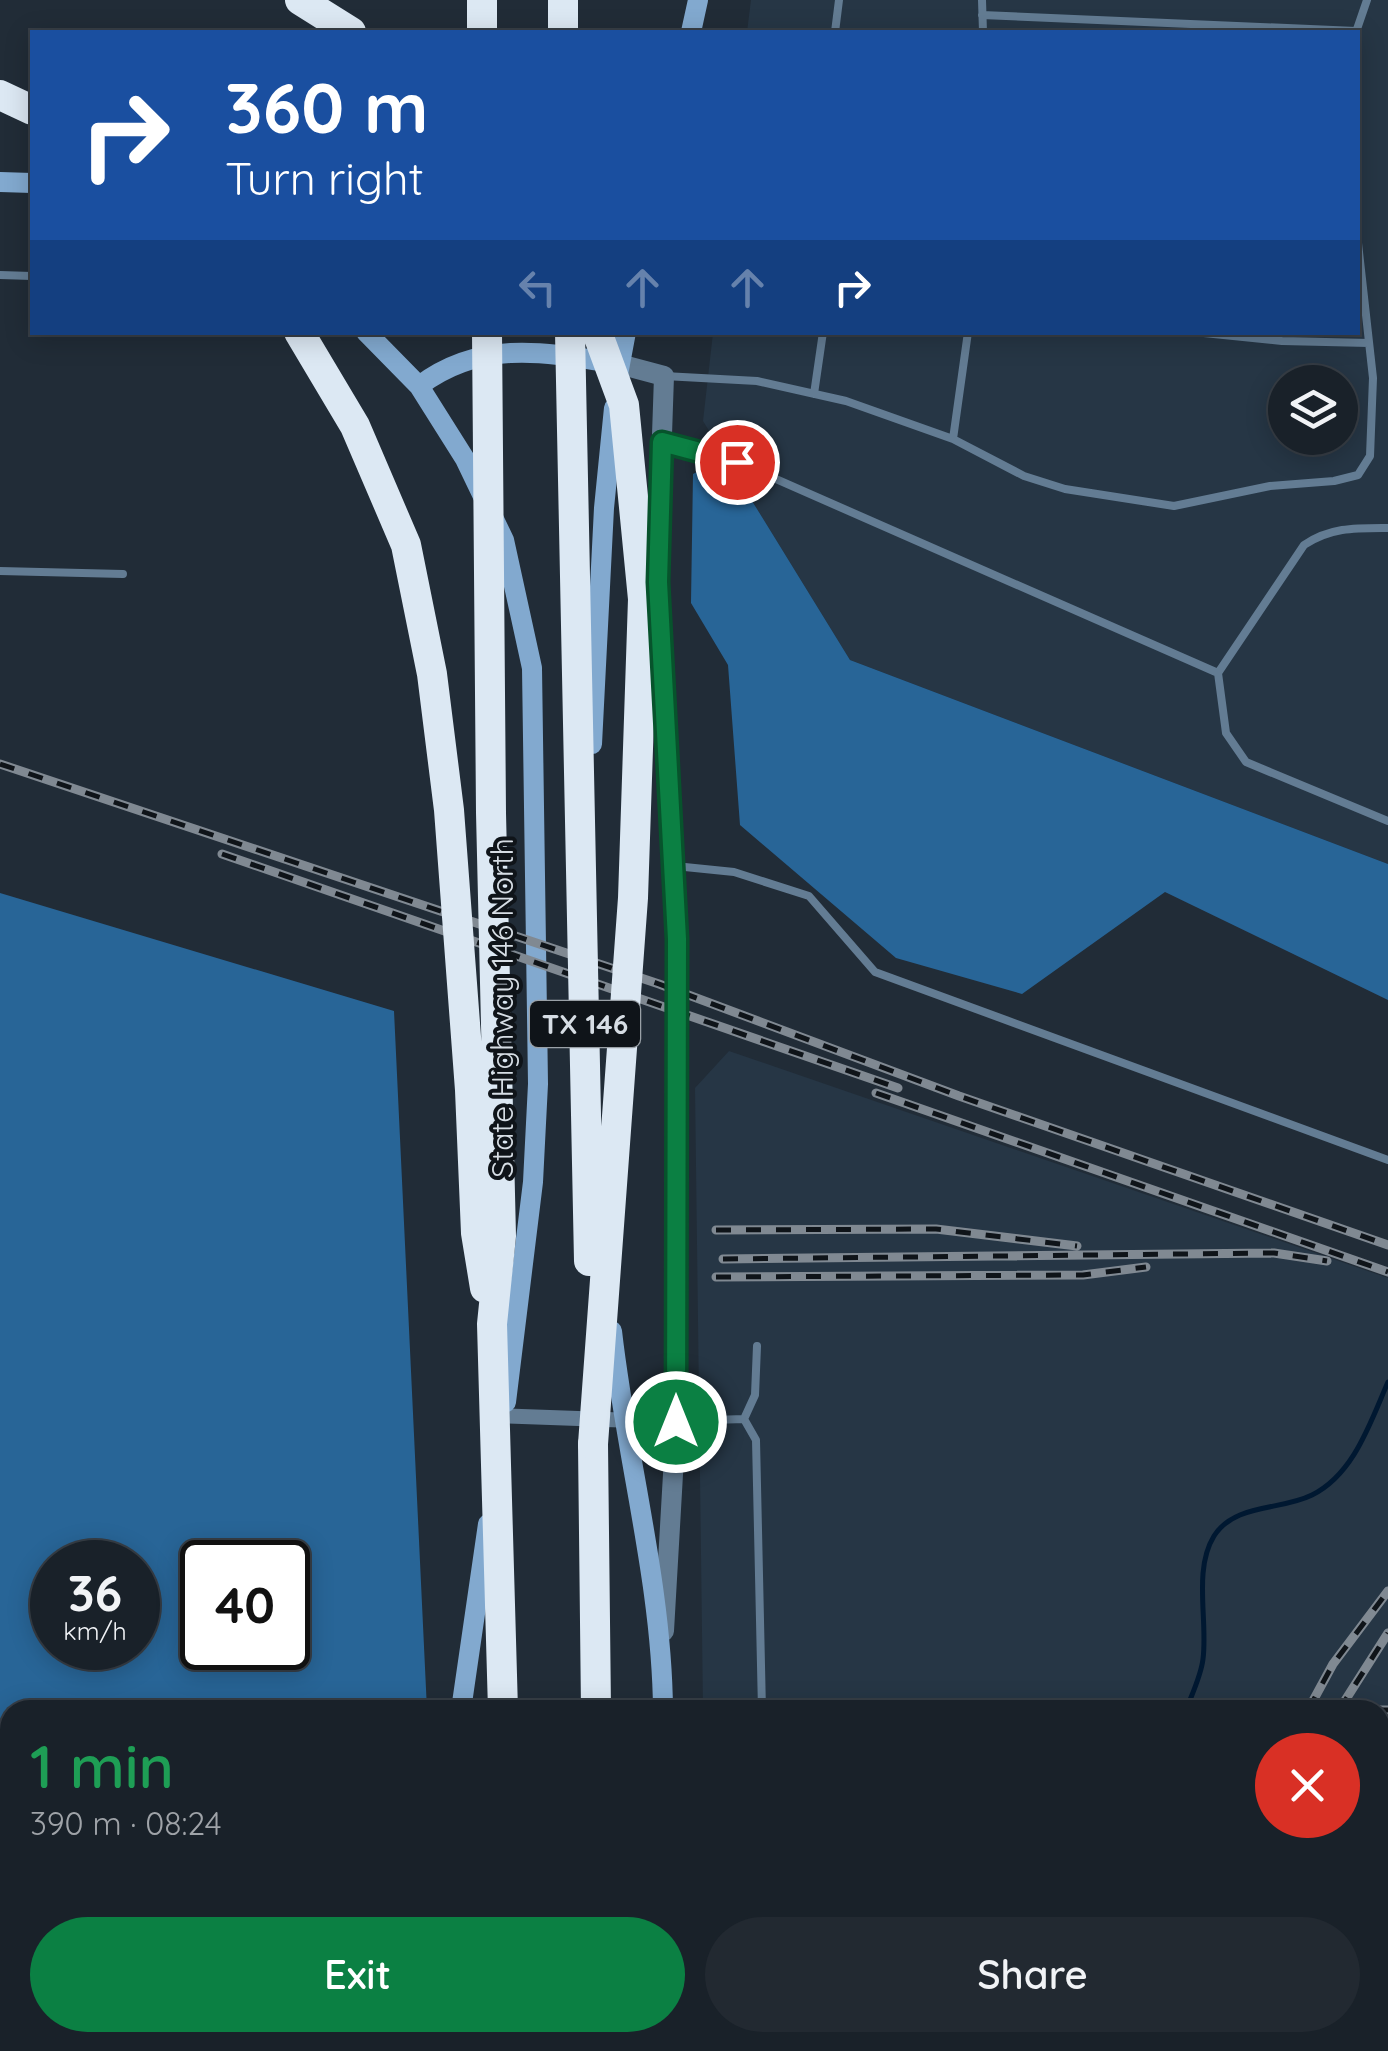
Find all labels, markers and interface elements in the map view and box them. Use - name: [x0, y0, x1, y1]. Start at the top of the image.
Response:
- text: 360 m: [225, 63, 428, 151]
- icon: right: [60, 70, 190, 200]
- text: Turn right: [225, 150, 424, 206]
- icon: left: [510, 260, 565, 315]
- icon: ahead: [615, 260, 670, 315]
- icon: ahead: [720, 260, 775, 315]
- icon: right: [825, 260, 880, 315]
- map controls: [1268, 365, 1358, 455]
- button: layers: [1268, 365, 1358, 455]
- pin: [695, 420, 780, 505]
- icon: arrive: [710, 435, 765, 490]
- street label: State Highway 146 North: [483, 838, 521, 1178]
- road number: TX 146: [530, 1001, 640, 1047]
- position arrow: [624, 1370, 728, 1474]
- speed limit sign: 40: [180, 1540, 310, 1670]
- text: 36: [68, 1561, 122, 1624]
- text: km/h: [63, 1615, 127, 1646]
- text: 1 min: [30, 1728, 174, 1803]
- button: close: [1255, 1733, 1360, 1838]
- text: 390 m · 08:24: [30, 1803, 222, 1843]
- button: Exit: [30, 1917, 685, 2032]
- button: Share: [705, 1917, 1360, 2032]

